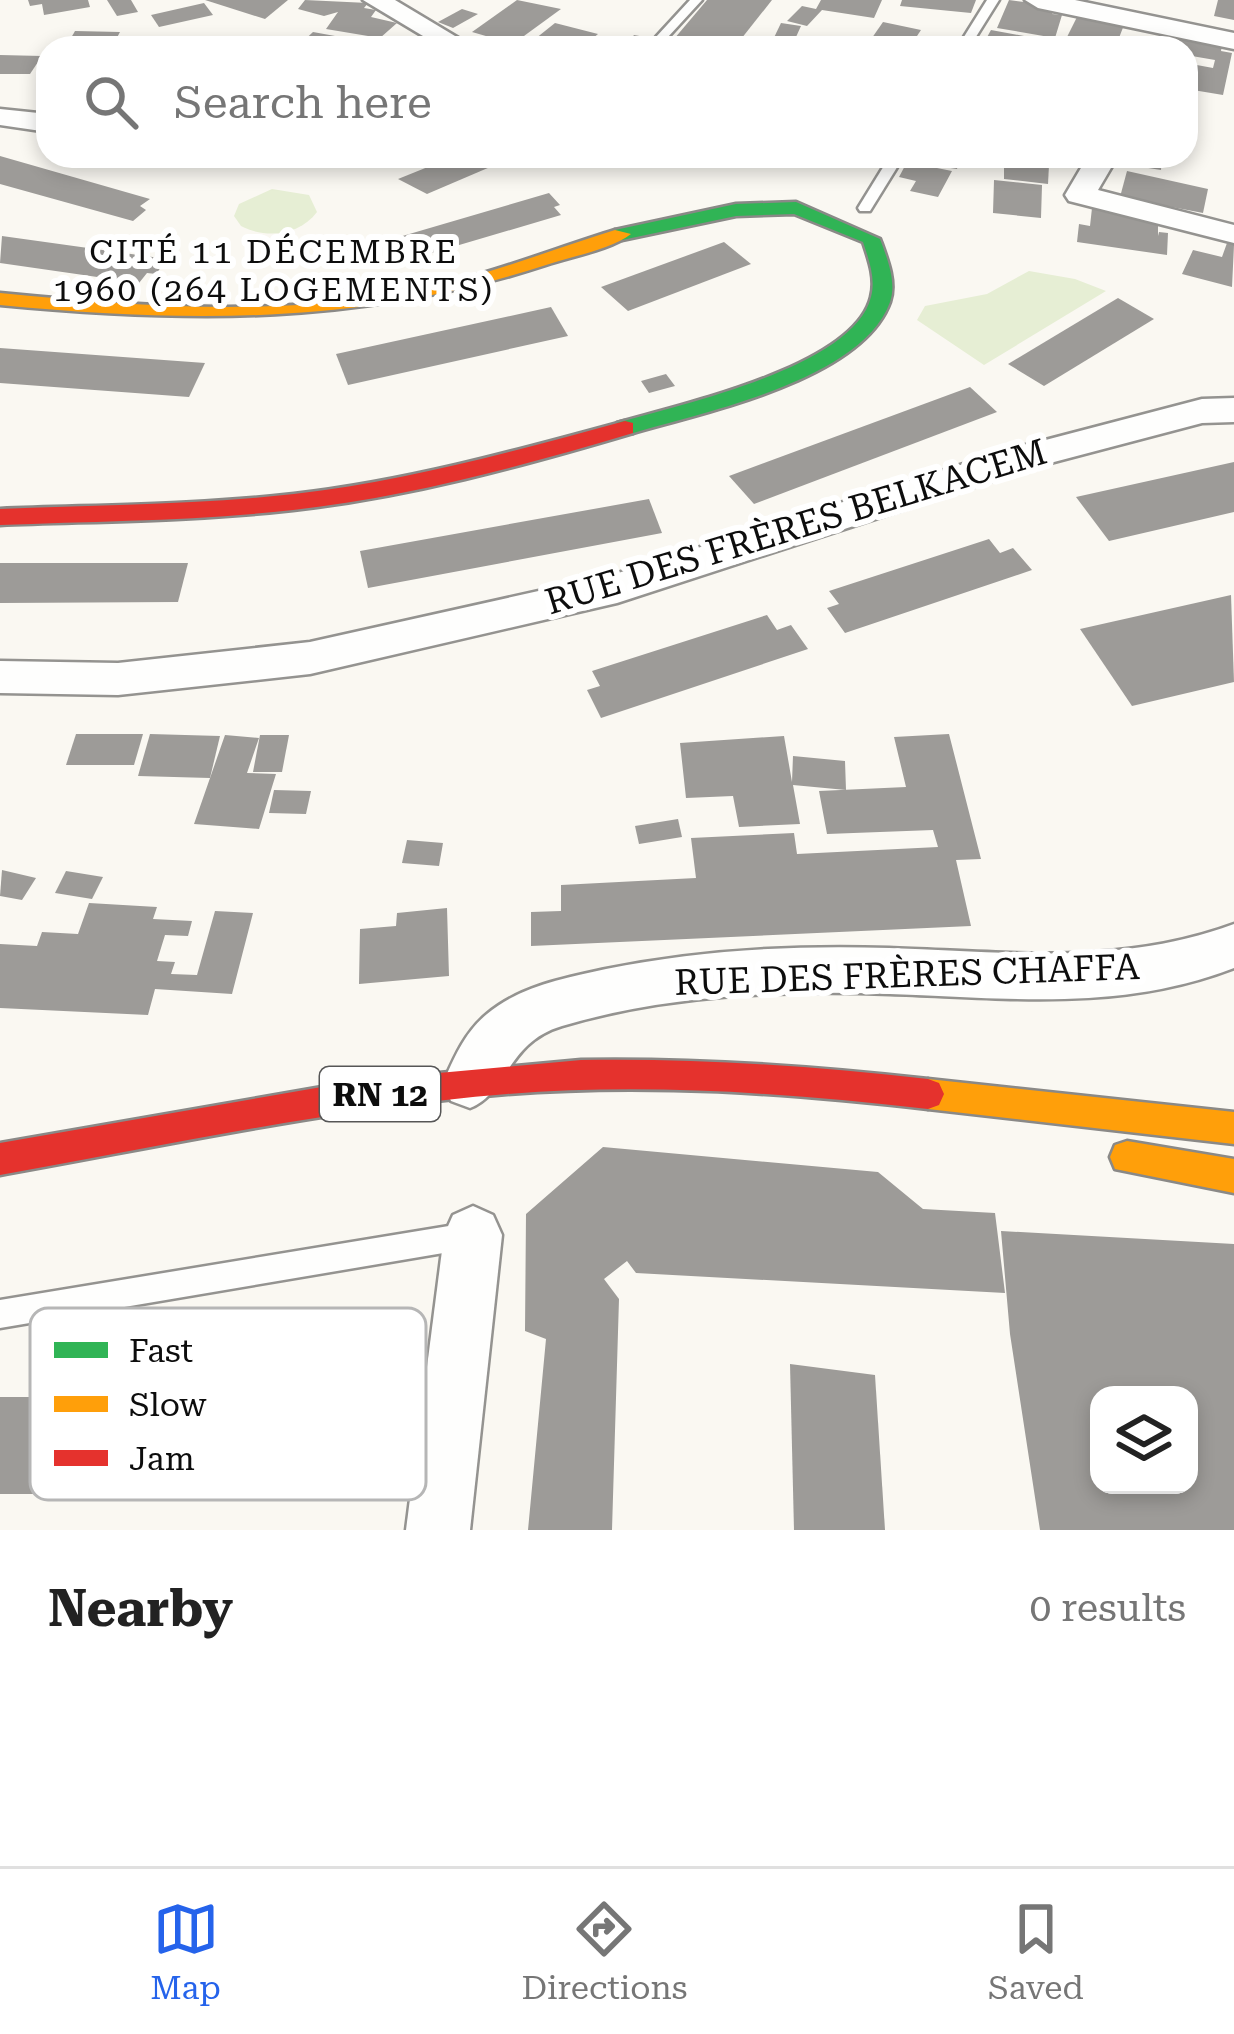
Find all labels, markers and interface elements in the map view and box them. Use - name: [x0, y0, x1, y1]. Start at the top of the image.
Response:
- search box: [36, 36, 1198, 168]
- icon: search: [78, 69, 144, 135]
- text: Search here: [174, 76, 432, 129]
- district label: CITÉ 11 DÉCEMBRE 1960 (264 LOGEMENTS): [53, 232, 495, 309]
- street label: RUE DES FRÈRES BELKACEM: [540, 430, 1052, 623]
- street label: RUE DES FRÈRES CHAFFA: [674, 945, 1140, 1004]
- road number: RN 12: [320, 1067, 440, 1121]
- legend: [30, 1308, 426, 1500]
- text: Fast: [129, 1331, 193, 1370]
- text: Slow: [129, 1385, 207, 1424]
- map controls: [1090, 1386, 1198, 1494]
- button: layers: [1090, 1386, 1198, 1494]
- text: Jam: [129, 1439, 195, 1478]
- text: Nearby: [48, 1579, 233, 1638]
- text: 0 results: [1029, 1585, 1186, 1631]
- tab: Map: [150, 1896, 221, 2007]
- tab: Directions: [521, 1896, 687, 2007]
- tab: Saved: [988, 1896, 1084, 2007]

